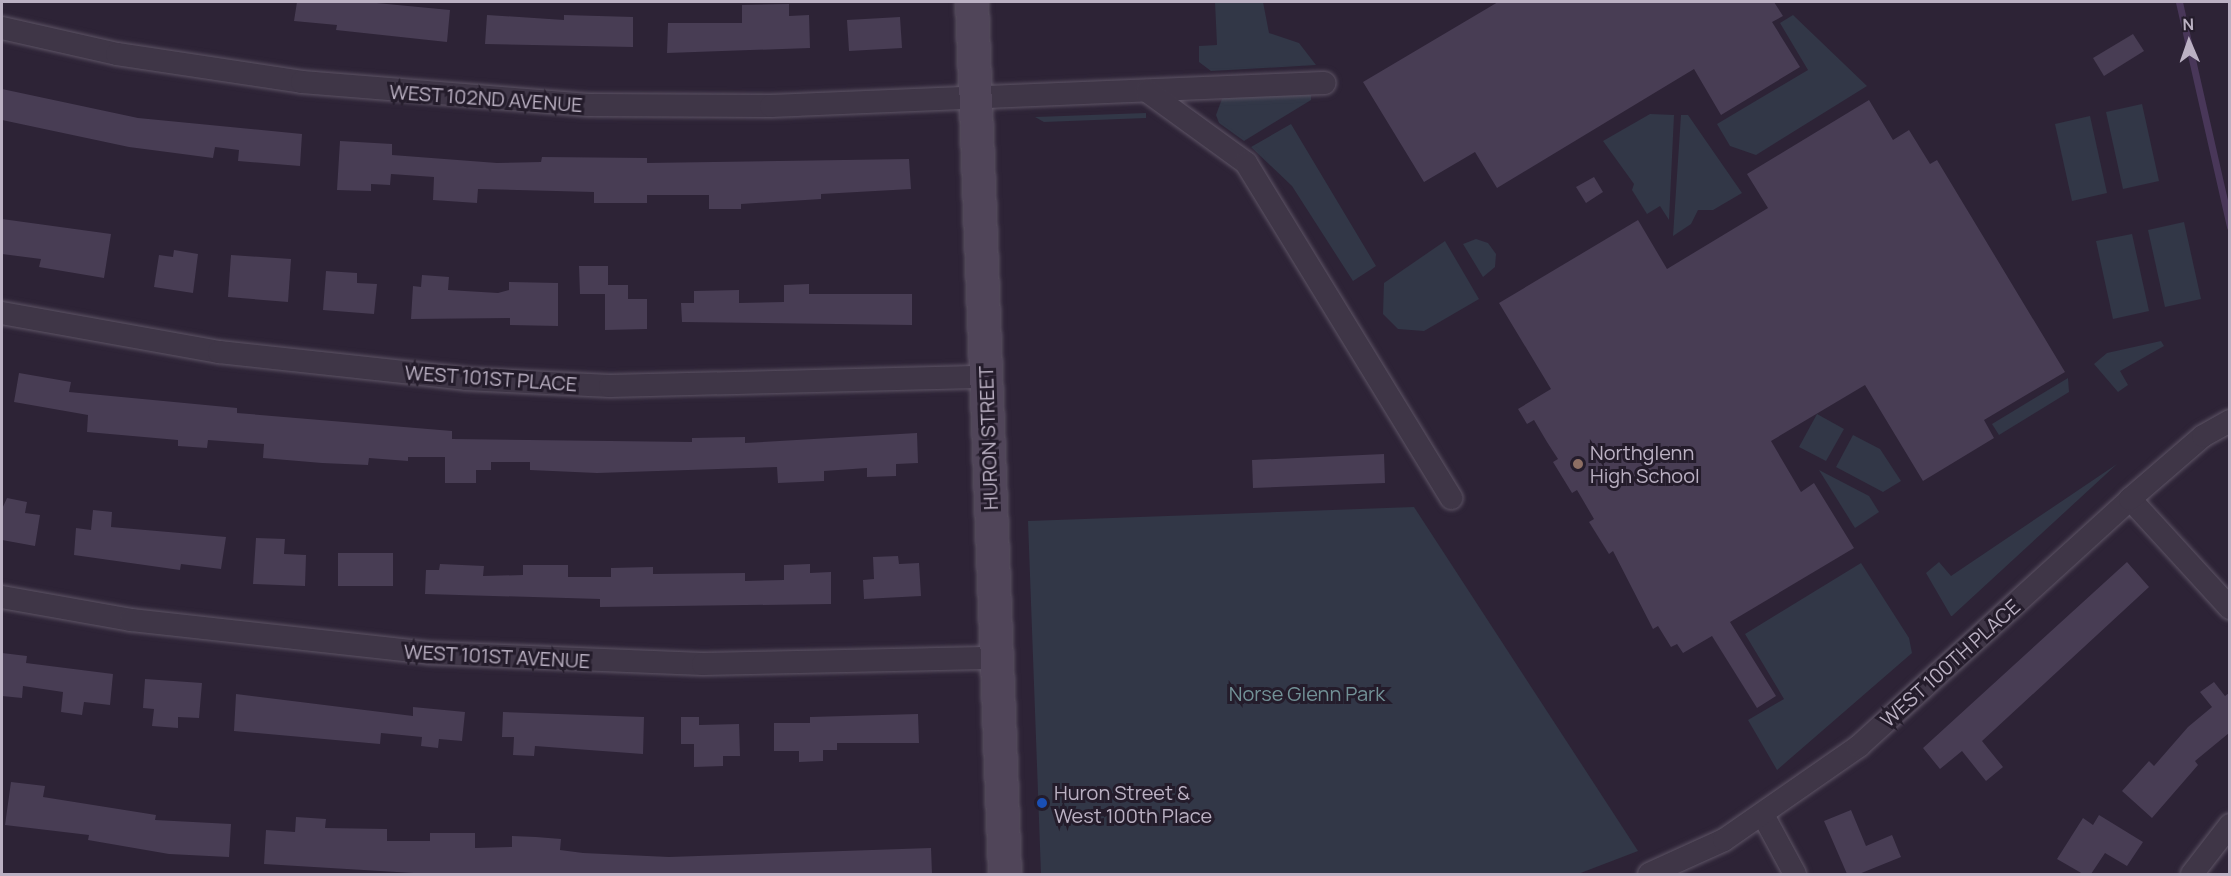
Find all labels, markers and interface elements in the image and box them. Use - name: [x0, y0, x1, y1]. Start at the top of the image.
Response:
- north arrow: [2159, 12, 2219, 72]
- text: N: [2182, 13, 2195, 35]
- street label: WEST 102ND AVENUE: [388, 79, 584, 117]
- street label: WEST 101ST PLACE: [403, 360, 579, 396]
- street label: HURON STREET: [973, 366, 1003, 510]
- place label: Northglenn High School: [1590, 440, 1700, 487]
- marker: Northglenn High School: [1571, 457, 1585, 471]
- street label: WEST 100TH PLACE: [1875, 594, 2025, 732]
- street label: WEST 101ST AVENUE: [403, 639, 591, 673]
- park label: Norse Glenn Park: [1229, 681, 1385, 705]
- place label: Huron Street & West 100th Place: [1054, 780, 1212, 827]
- marker: Huron Street & West 100th Place: [1035, 796, 1049, 810]

